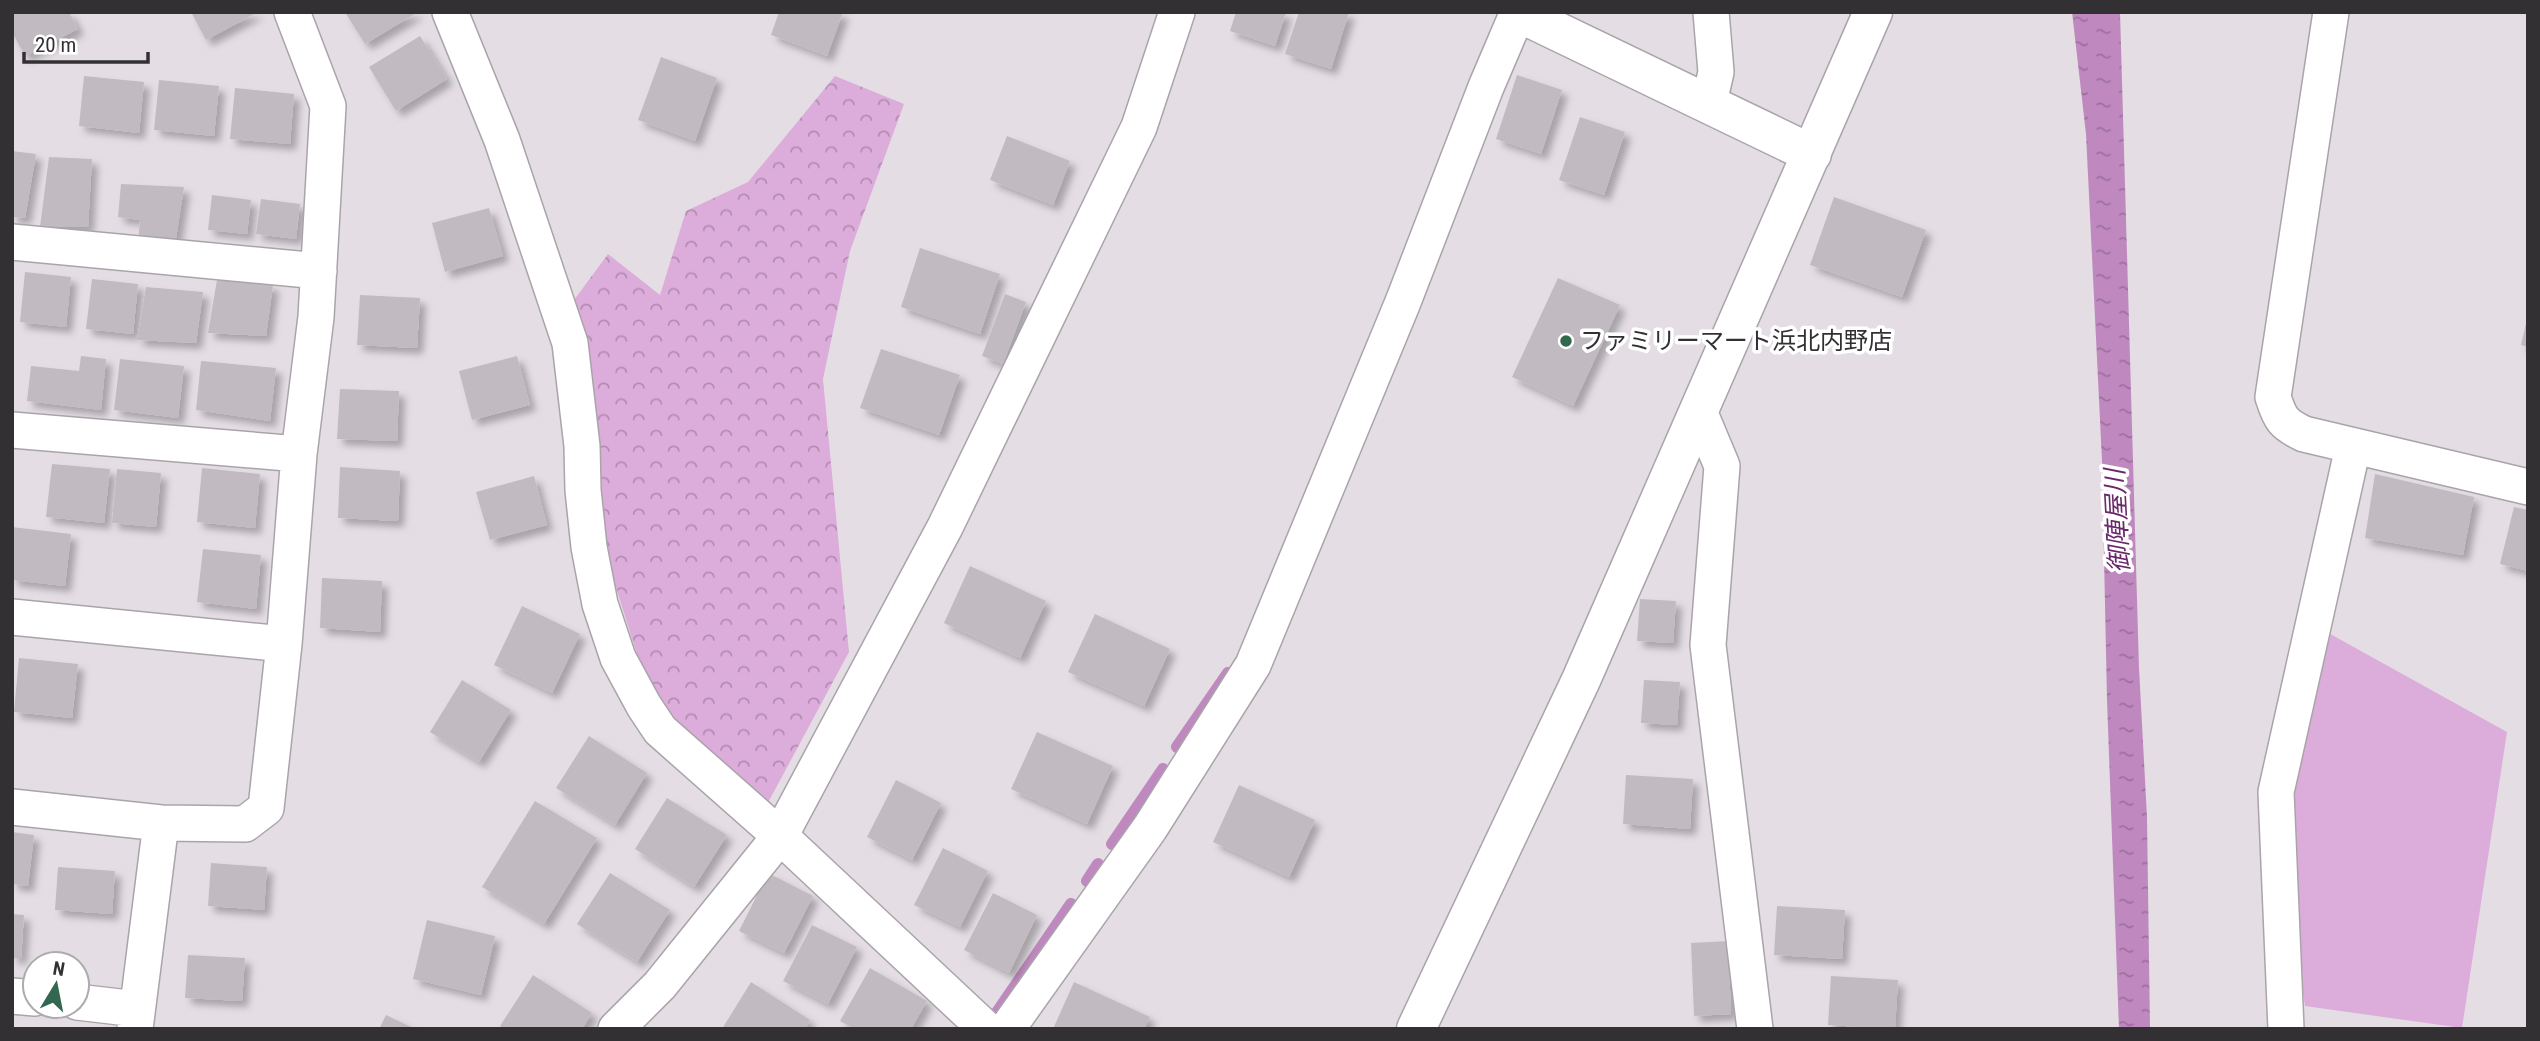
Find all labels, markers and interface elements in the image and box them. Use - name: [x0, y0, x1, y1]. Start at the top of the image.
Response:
- scale bar: [24, 21, 149, 65]
- text: 20 m: [35, 33, 76, 57]
- place label: ファミリーマート浜北内野店: [1580, 327, 1892, 355]
- marker: ファミリーマート浜北内野店: [1558, 333, 1574, 349]
- water label: 御陣屋川: [2099, 465, 2135, 574]
- north arrow: [21, 950, 91, 1020]
- text: N: [51, 956, 67, 981]

